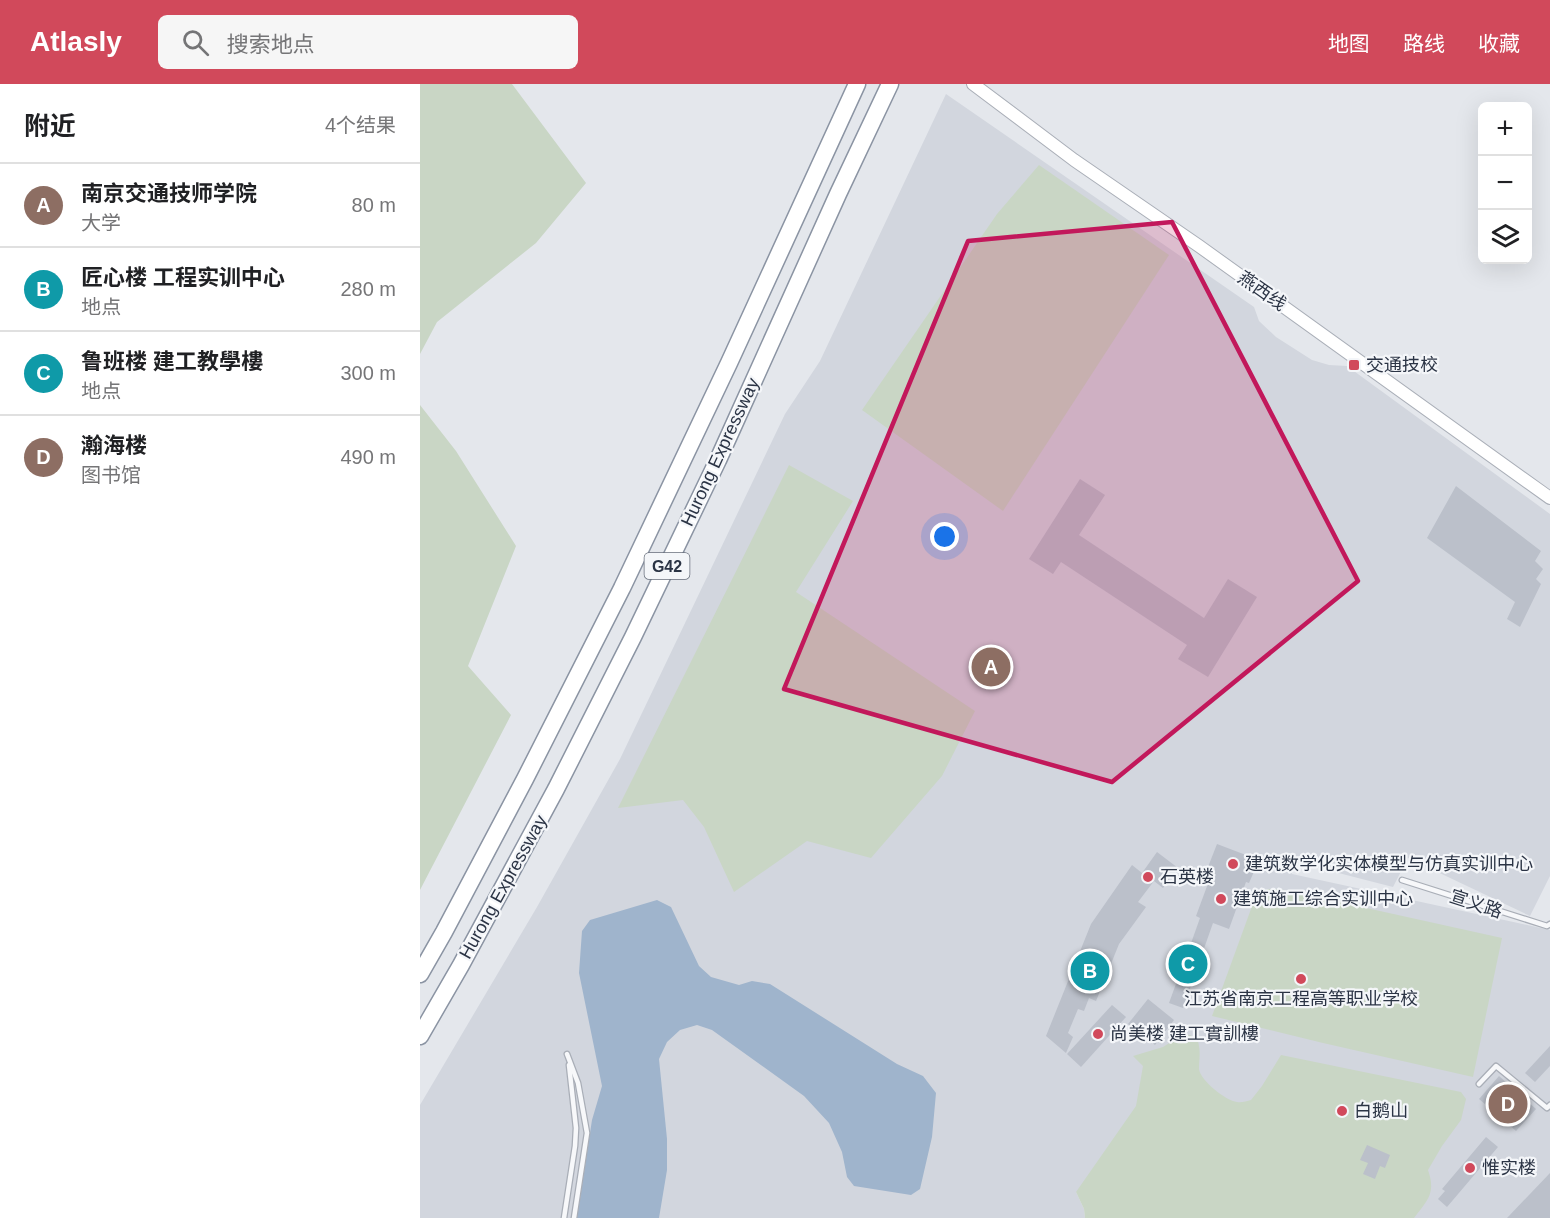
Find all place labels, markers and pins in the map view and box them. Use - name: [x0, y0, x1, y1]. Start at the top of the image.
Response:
- place label: 交通技校: [1366, 355, 1438, 375]
- marker: 交通技校: [1347, 358, 1361, 372]
- pin: A: [972, 644, 1010, 690]
- place label: 建筑数学化实体模型与仿真实训中心: [1245, 854, 1533, 874]
- marker: 建筑数学化实体模型与仿真实训中心: [1226, 857, 1240, 871]
- place label: 石英楼: [1160, 867, 1214, 887]
- marker: 石英楼: [1141, 870, 1155, 884]
- place label: 建筑施工综合实训中心: [1233, 889, 1413, 909]
- marker: 建筑施工综合实训中心: [1214, 892, 1228, 906]
- pin: C: [1168, 942, 1208, 986]
- pin: B: [1070, 948, 1110, 994]
- marker: 江苏省南京工程高等职业学校: [1294, 972, 1308, 986]
- place label: 江苏省南京工程高等职业学校: [1184, 989, 1418, 1009]
- place label: 尚美楼 建工實訓樓: [1110, 1024, 1259, 1044]
- marker: 尚美楼 建工實訓樓: [1091, 1027, 1105, 1041]
- pin: D: [1488, 1082, 1528, 1126]
- place label: 白鹅山: [1354, 1101, 1408, 1121]
- marker: 白鹅山: [1335, 1104, 1349, 1118]
- place label: 惟实楼: [1482, 1158, 1536, 1178]
- marker: 惟实楼: [1463, 1161, 1477, 1175]

